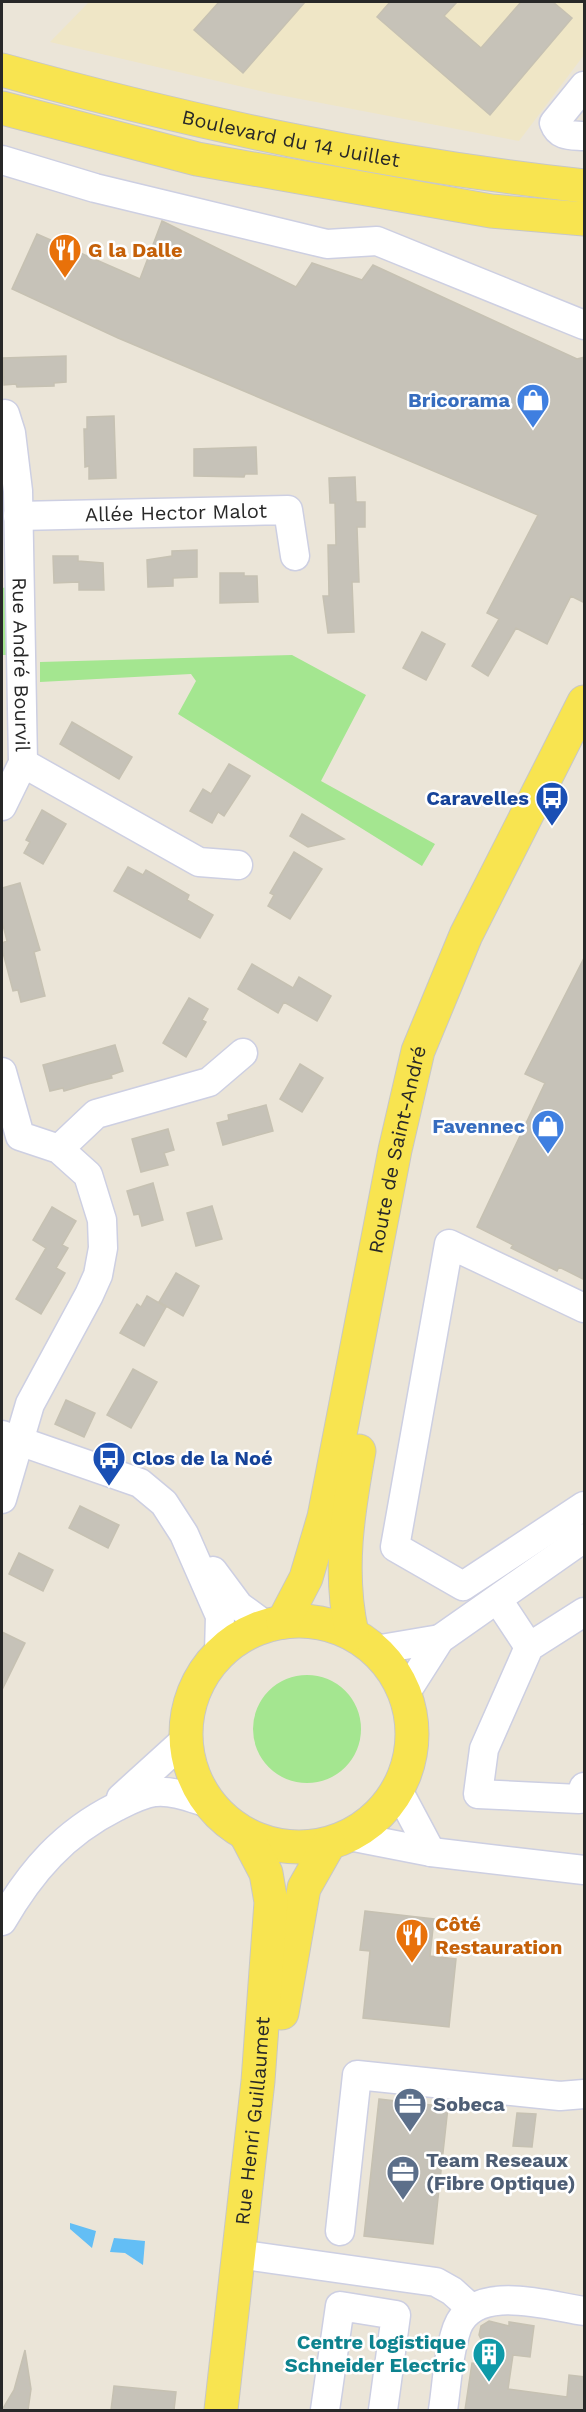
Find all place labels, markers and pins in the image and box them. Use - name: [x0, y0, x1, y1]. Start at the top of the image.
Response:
- restaurant icon: G la Dalle: [47, 232, 83, 279]
- place label: G la Dalle: [88, 238, 182, 262]
- shop icon: Bricorama: [515, 382, 551, 429]
- place label: Bricorama: [408, 388, 510, 412]
- bus stop icon: Caravelles: [534, 780, 570, 827]
- place label: Caravelles: [426, 786, 529, 810]
- shop icon: Favennec: [530, 1108, 566, 1155]
- place label: Favennec: [432, 1114, 525, 1138]
- bus stop icon: Clos de la Noé: [91, 1440, 127, 1487]
- place label: Clos de la Noé: [132, 1446, 273, 1470]
- place label: Côté Restauration: [435, 1912, 562, 1959]
- restaurant icon: Côté Restauration: [394, 1917, 430, 1964]
- office icon: Sobeca: [392, 2086, 428, 2133]
- place label: Sobeca: [433, 2092, 505, 2116]
- place label: Team Reseaux (Fibre Optique): [426, 2148, 576, 2195]
- office icon: Team Reseaux (Fibre Optique): [385, 2154, 421, 2201]
- place label: Centre logistique Schneider Electric: [285, 2330, 466, 2377]
- building icon: Centre logistique Schneider Electric: [471, 2336, 507, 2383]

